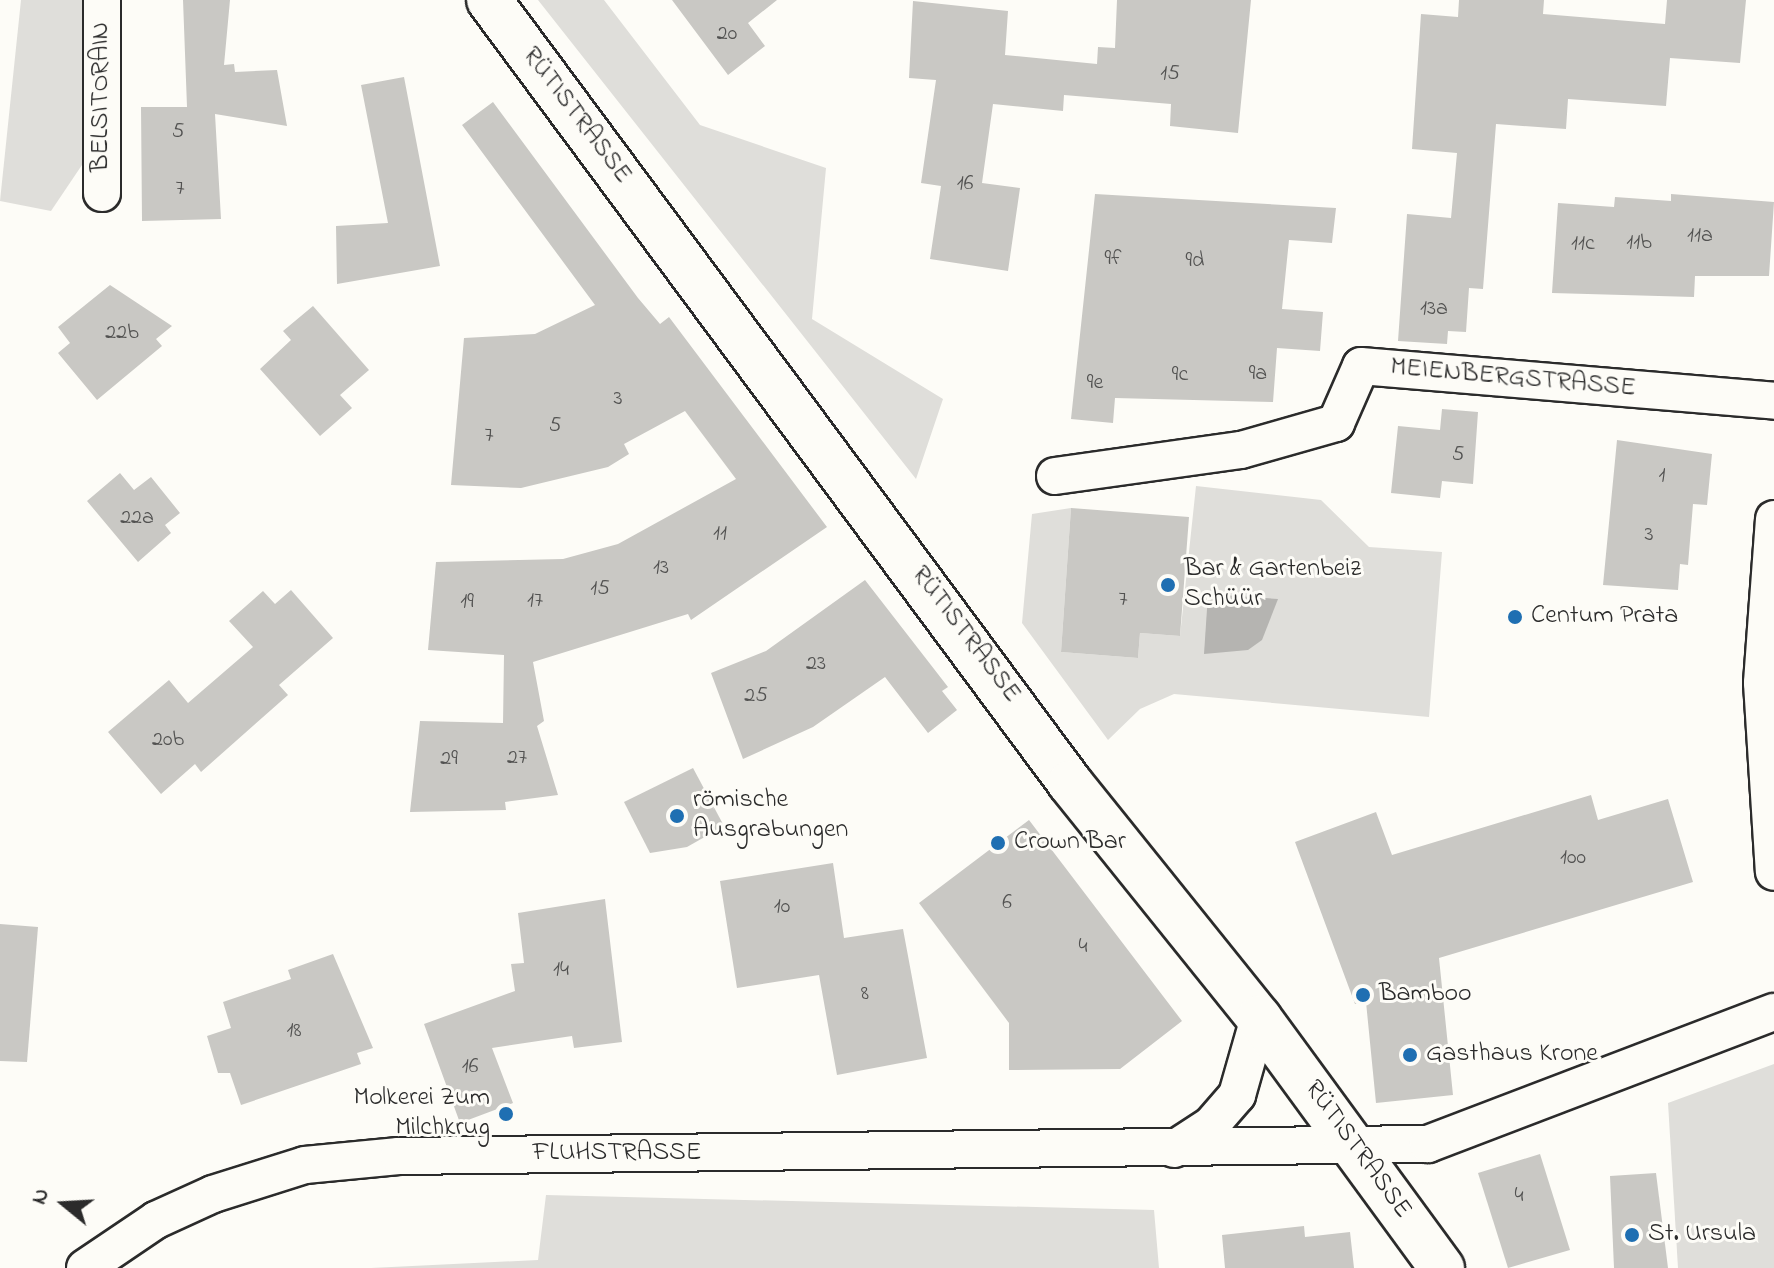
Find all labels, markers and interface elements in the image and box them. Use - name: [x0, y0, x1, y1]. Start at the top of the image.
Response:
- street label: BELSITORAIN: [86, 22, 118, 172]
- house number: 20: [717, 22, 737, 48]
- street label: RÜTISTRASSE: [515, 42, 637, 190]
- house number: 15: [1160, 62, 1180, 88]
- house number: 5: [172, 120, 184, 146]
- house number: 16: [957, 172, 973, 198]
- house number: 7: [175, 177, 185, 203]
- house number: 11a: [1687, 224, 1713, 250]
- house number: 11b: [1626, 231, 1652, 257]
- house number: 11c: [1571, 232, 1595, 258]
- house number: 9f: [1105, 247, 1121, 273]
- house number: 9d: [1186, 249, 1204, 275]
- house number: 13a: [1420, 297, 1448, 323]
- house number: 22b: [105, 321, 139, 347]
- street label: MEIENBERGSTRASSE: [1389, 353, 1637, 405]
- house number: 9a: [1249, 362, 1267, 388]
- house number: 9c: [1172, 363, 1188, 389]
- house number: 9e: [1087, 371, 1103, 397]
- house number: 3: [613, 387, 623, 413]
- house number: 5: [549, 414, 561, 440]
- house number: 7: [484, 424, 494, 450]
- house number: 5: [1452, 443, 1464, 469]
- house number: 1: [1659, 464, 1665, 490]
- house number: 22a: [120, 506, 154, 532]
- house number: 11: [713, 522, 727, 548]
- house number: 3: [1644, 523, 1654, 549]
- place label: Bar & Gartenbeiz Schüür: [1184, 554, 1361, 616]
- house number: 13: [653, 556, 669, 582]
- street label: RÜTISTRASSE: [904, 561, 1026, 709]
- marker: Bar & Gartenbeiz Schüür: [1159, 576, 1177, 594]
- house number: 15: [590, 577, 610, 603]
- house number: 7: [1118, 588, 1128, 614]
- house number: 17: [527, 589, 543, 615]
- house number: 19: [460, 590, 474, 616]
- place label: Centum Prata: [1531, 601, 1678, 633]
- marker: Centum Prata: [1506, 608, 1524, 626]
- house number: 23: [806, 652, 826, 678]
- house number: 25: [744, 684, 768, 710]
- house number: 20b: [152, 728, 184, 754]
- house number: 27: [507, 746, 527, 772]
- house number: 29: [440, 747, 458, 773]
- place label: römische Ausgrabungen: [693, 785, 848, 846]
- marker: römische Ausgrabungen: [668, 807, 686, 825]
- place label: Crown Bar: [1014, 827, 1126, 859]
- marker: Crown Bar: [989, 834, 1007, 852]
- house number: 100: [1560, 846, 1586, 872]
- house number: 6: [1002, 891, 1012, 917]
- house number: 10: [774, 895, 790, 921]
- house number: 4: [1078, 935, 1088, 961]
- house number: 14: [553, 958, 569, 984]
- place label: Bamboo: [1379, 979, 1471, 1011]
- house number: 8: [861, 982, 869, 1008]
- marker: Bamboo: [1354, 986, 1372, 1004]
- house number: 18: [286, 1019, 302, 1045]
- place label: Gasthaus Krone: [1426, 1039, 1598, 1071]
- marker: Gasthaus Krone: [1401, 1046, 1419, 1064]
- house number: 16: [462, 1055, 478, 1081]
- street label: RÜTISTRASSE: [1296, 1075, 1418, 1225]
- place label: Molkerei Zum Milchkrug: [353, 1083, 490, 1144]
- marker: Molkerei Zum Milchkrug: [497, 1105, 515, 1123]
- street label: FLUHSTRASSE: [532, 1138, 702, 1170]
- north arrow: [24, 1164, 104, 1244]
- house number: 4: [1514, 1184, 1524, 1210]
- text: N: [24, 1185, 59, 1209]
- place label: St. Ursula: [1648, 1219, 1756, 1251]
- marker: St. Ursula: [1623, 1226, 1641, 1244]

